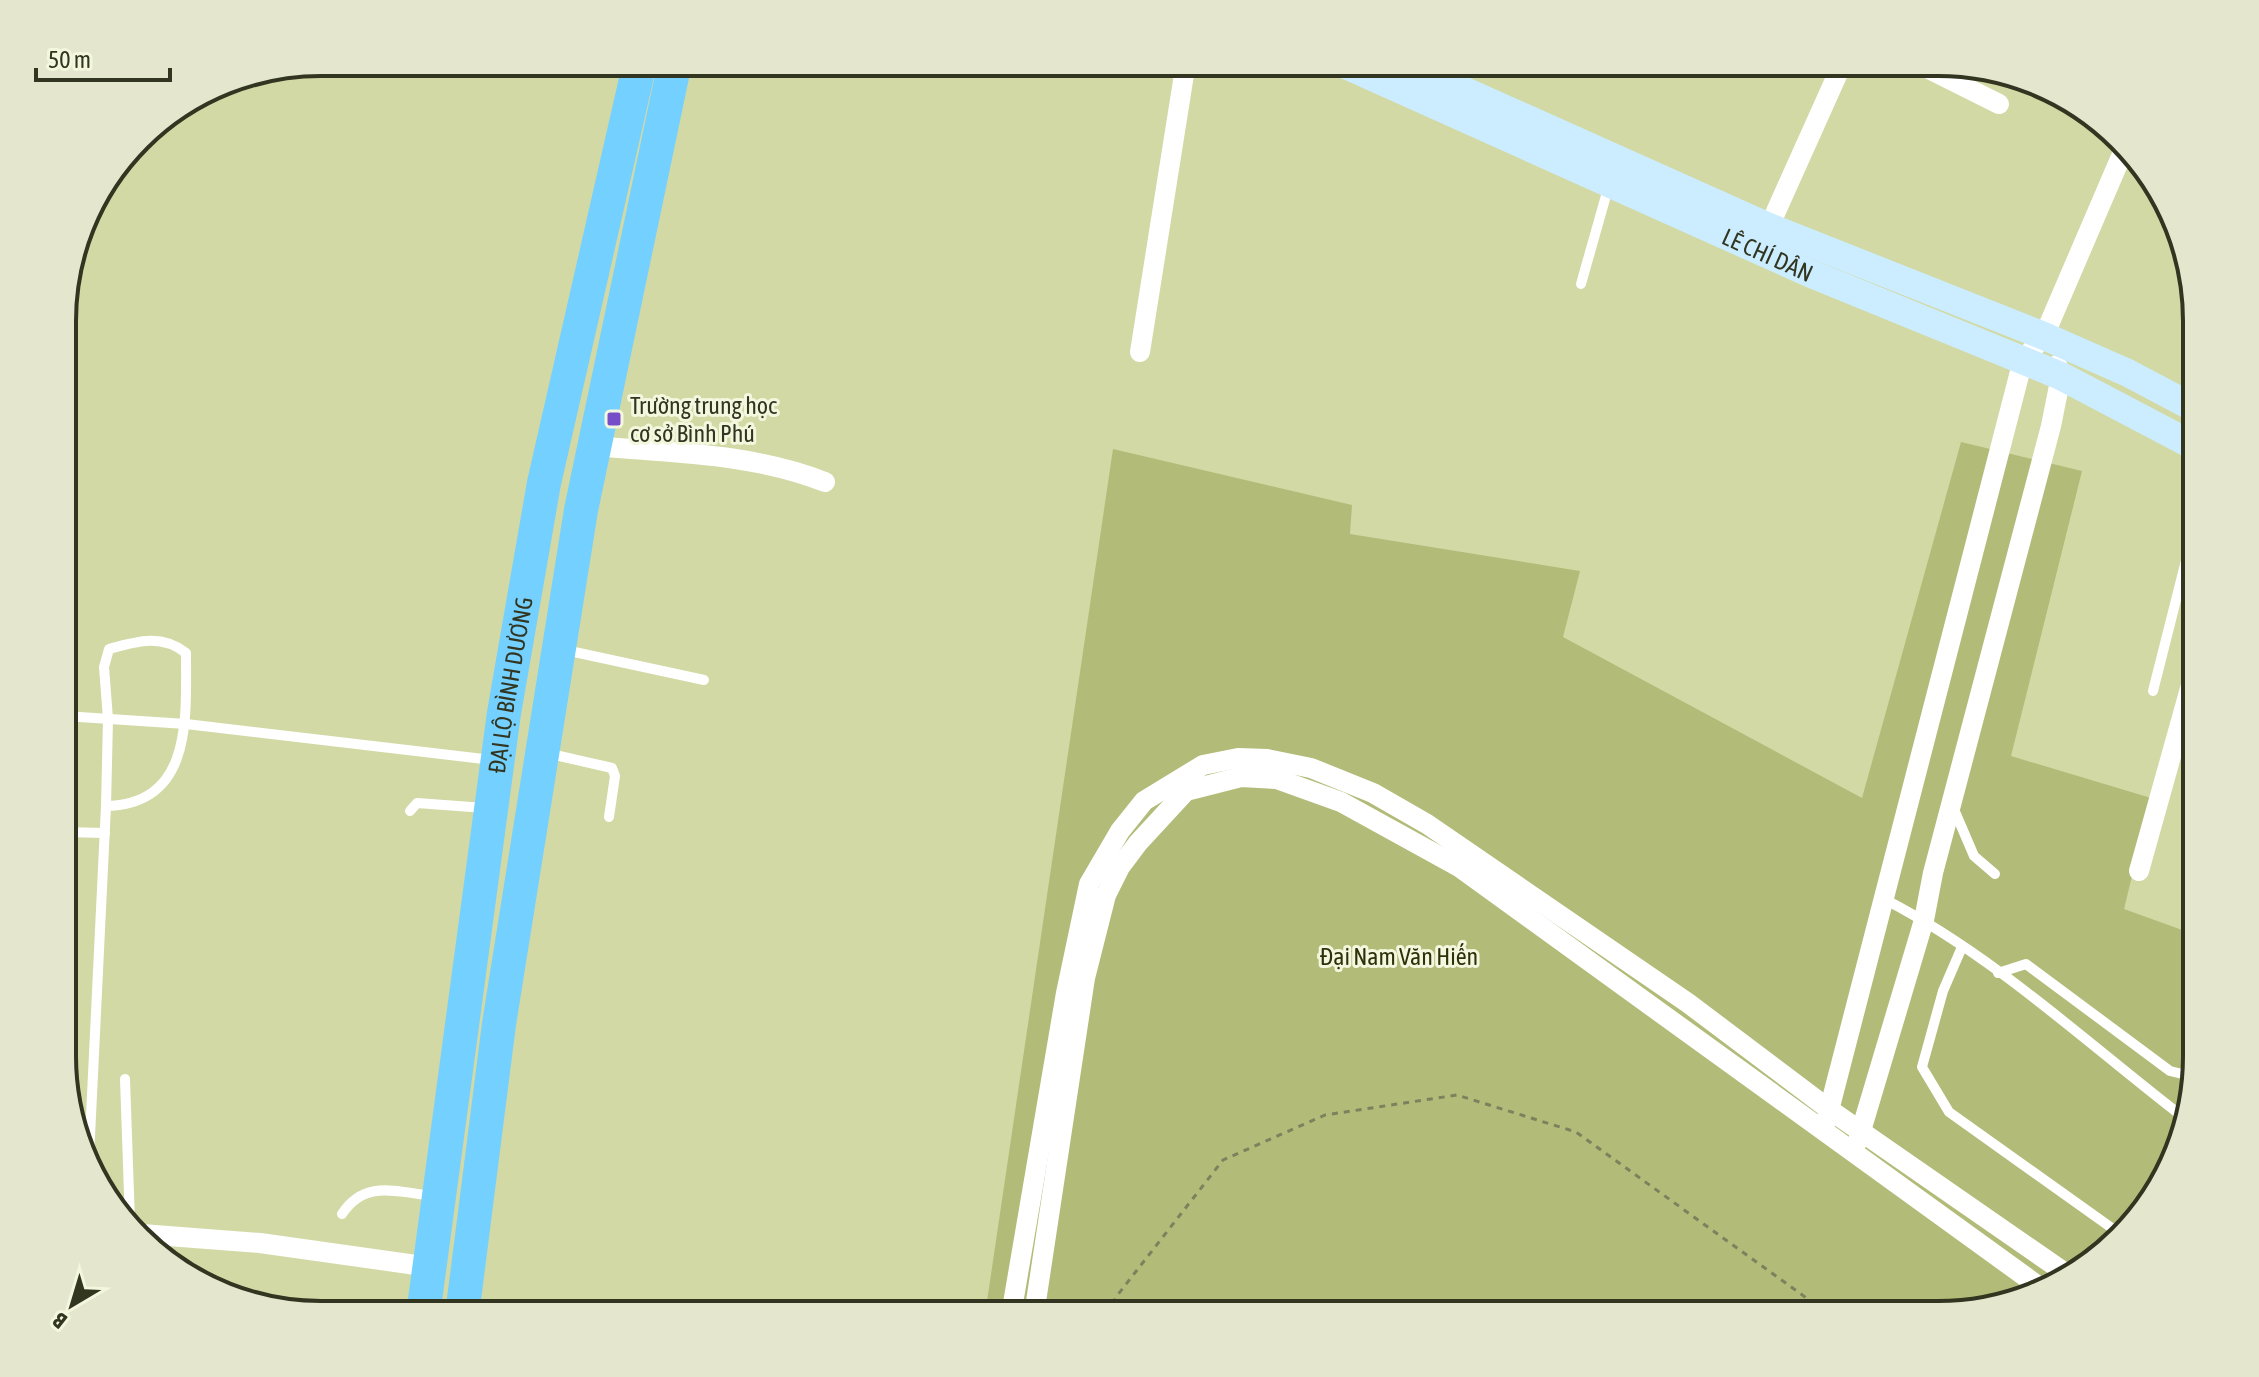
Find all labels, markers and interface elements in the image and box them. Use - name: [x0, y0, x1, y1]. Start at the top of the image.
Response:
- scale bar: [36, 32, 170, 82]
- text: 50 m: [48, 46, 91, 73]
- street label: LÊ CHÍ DÂN: [1718, 222, 1817, 287]
- place label: Trường trung học cơ sở Bình Phú: [630, 392, 777, 447]
- marker: Trường trung học cơ sở Bình Phú: [605, 410, 623, 428]
- street label: ĐẠI LỘ BÌNH DƯƠNG: [483, 595, 537, 775]
- park label: Đại Nam Văn Hiến: [1320, 943, 1478, 970]
- north arrow: [32, 1265, 112, 1345]
- text: B: [47, 1307, 72, 1334]

